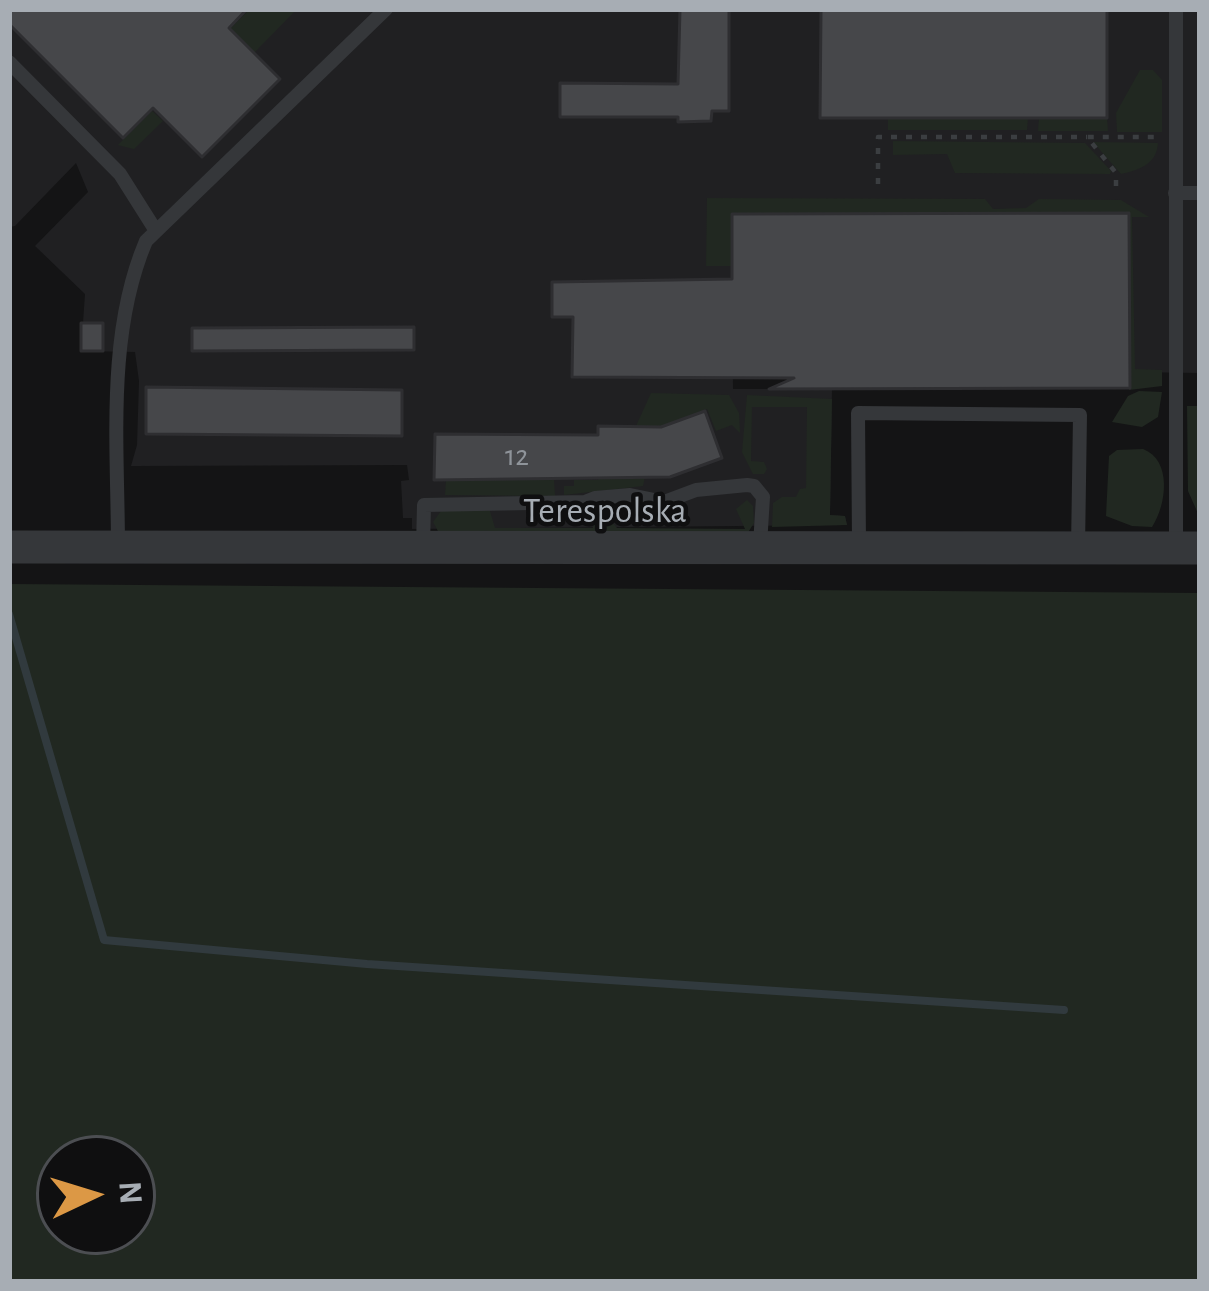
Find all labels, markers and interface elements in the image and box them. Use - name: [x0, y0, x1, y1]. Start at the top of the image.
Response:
- house number: 12: [505, 438, 529, 474]
- street label: Terespolska: [523, 489, 687, 533]
- north arrow: [36, 1135, 156, 1255]
- text: N: [112, 1180, 147, 1205]

